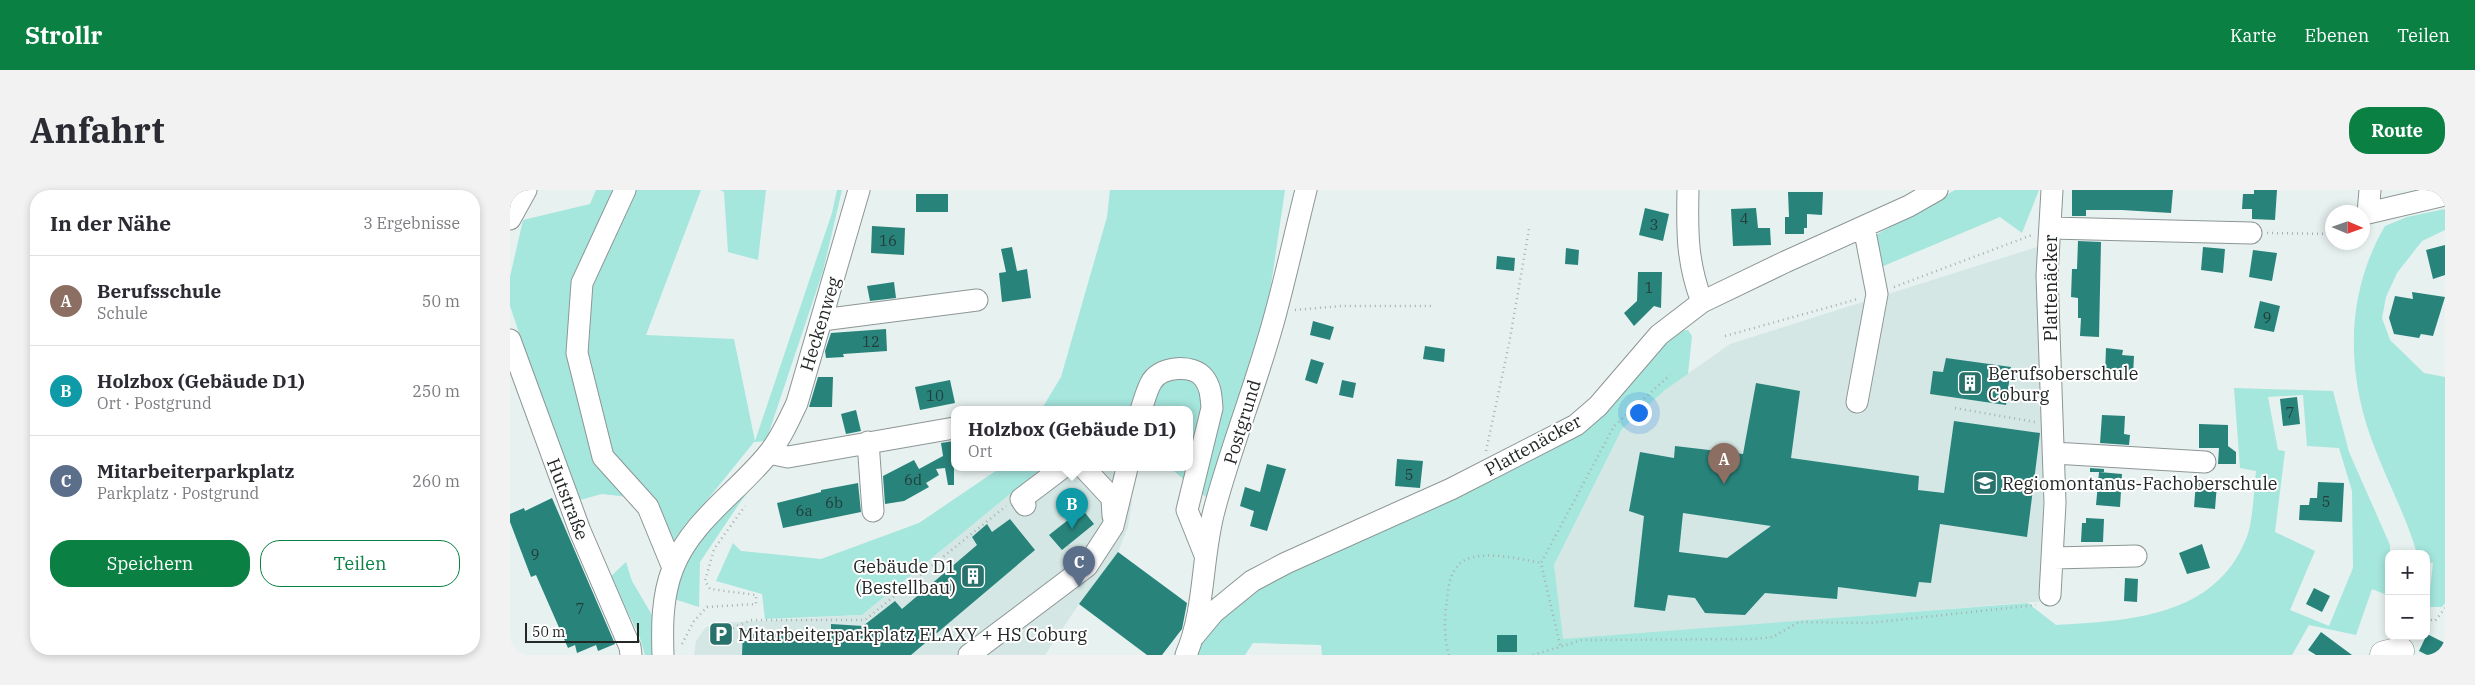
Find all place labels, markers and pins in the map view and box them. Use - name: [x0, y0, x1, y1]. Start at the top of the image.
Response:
- place label: Berufsoberschule Coburg: [1988, 362, 2138, 406]
- building icon: Berufsoberschule Coburg: [1957, 370, 1983, 396]
- pin: A: [1708, 443, 1740, 484]
- school or university icon: Regiomontanus-Fachoberschule: [1972, 470, 1998, 496]
- place label: Regiomontanus-Fachoberschule: [2002, 472, 2278, 495]
- pin: B: [1056, 488, 1088, 529]
- pin: C: [1063, 546, 1095, 587]
- place label: Gebäude D1 (Bestellbau): [853, 555, 956, 599]
- building icon: Gebäude D1 (Bestellbau): [960, 563, 986, 589]
- parking icon: Mitarbeiterparkplatz ELAXY + HS Coburg: [708, 621, 734, 647]
- place label: Mitarbeiterparkplatz ELAXY + HS Coburg: [738, 623, 1087, 646]

